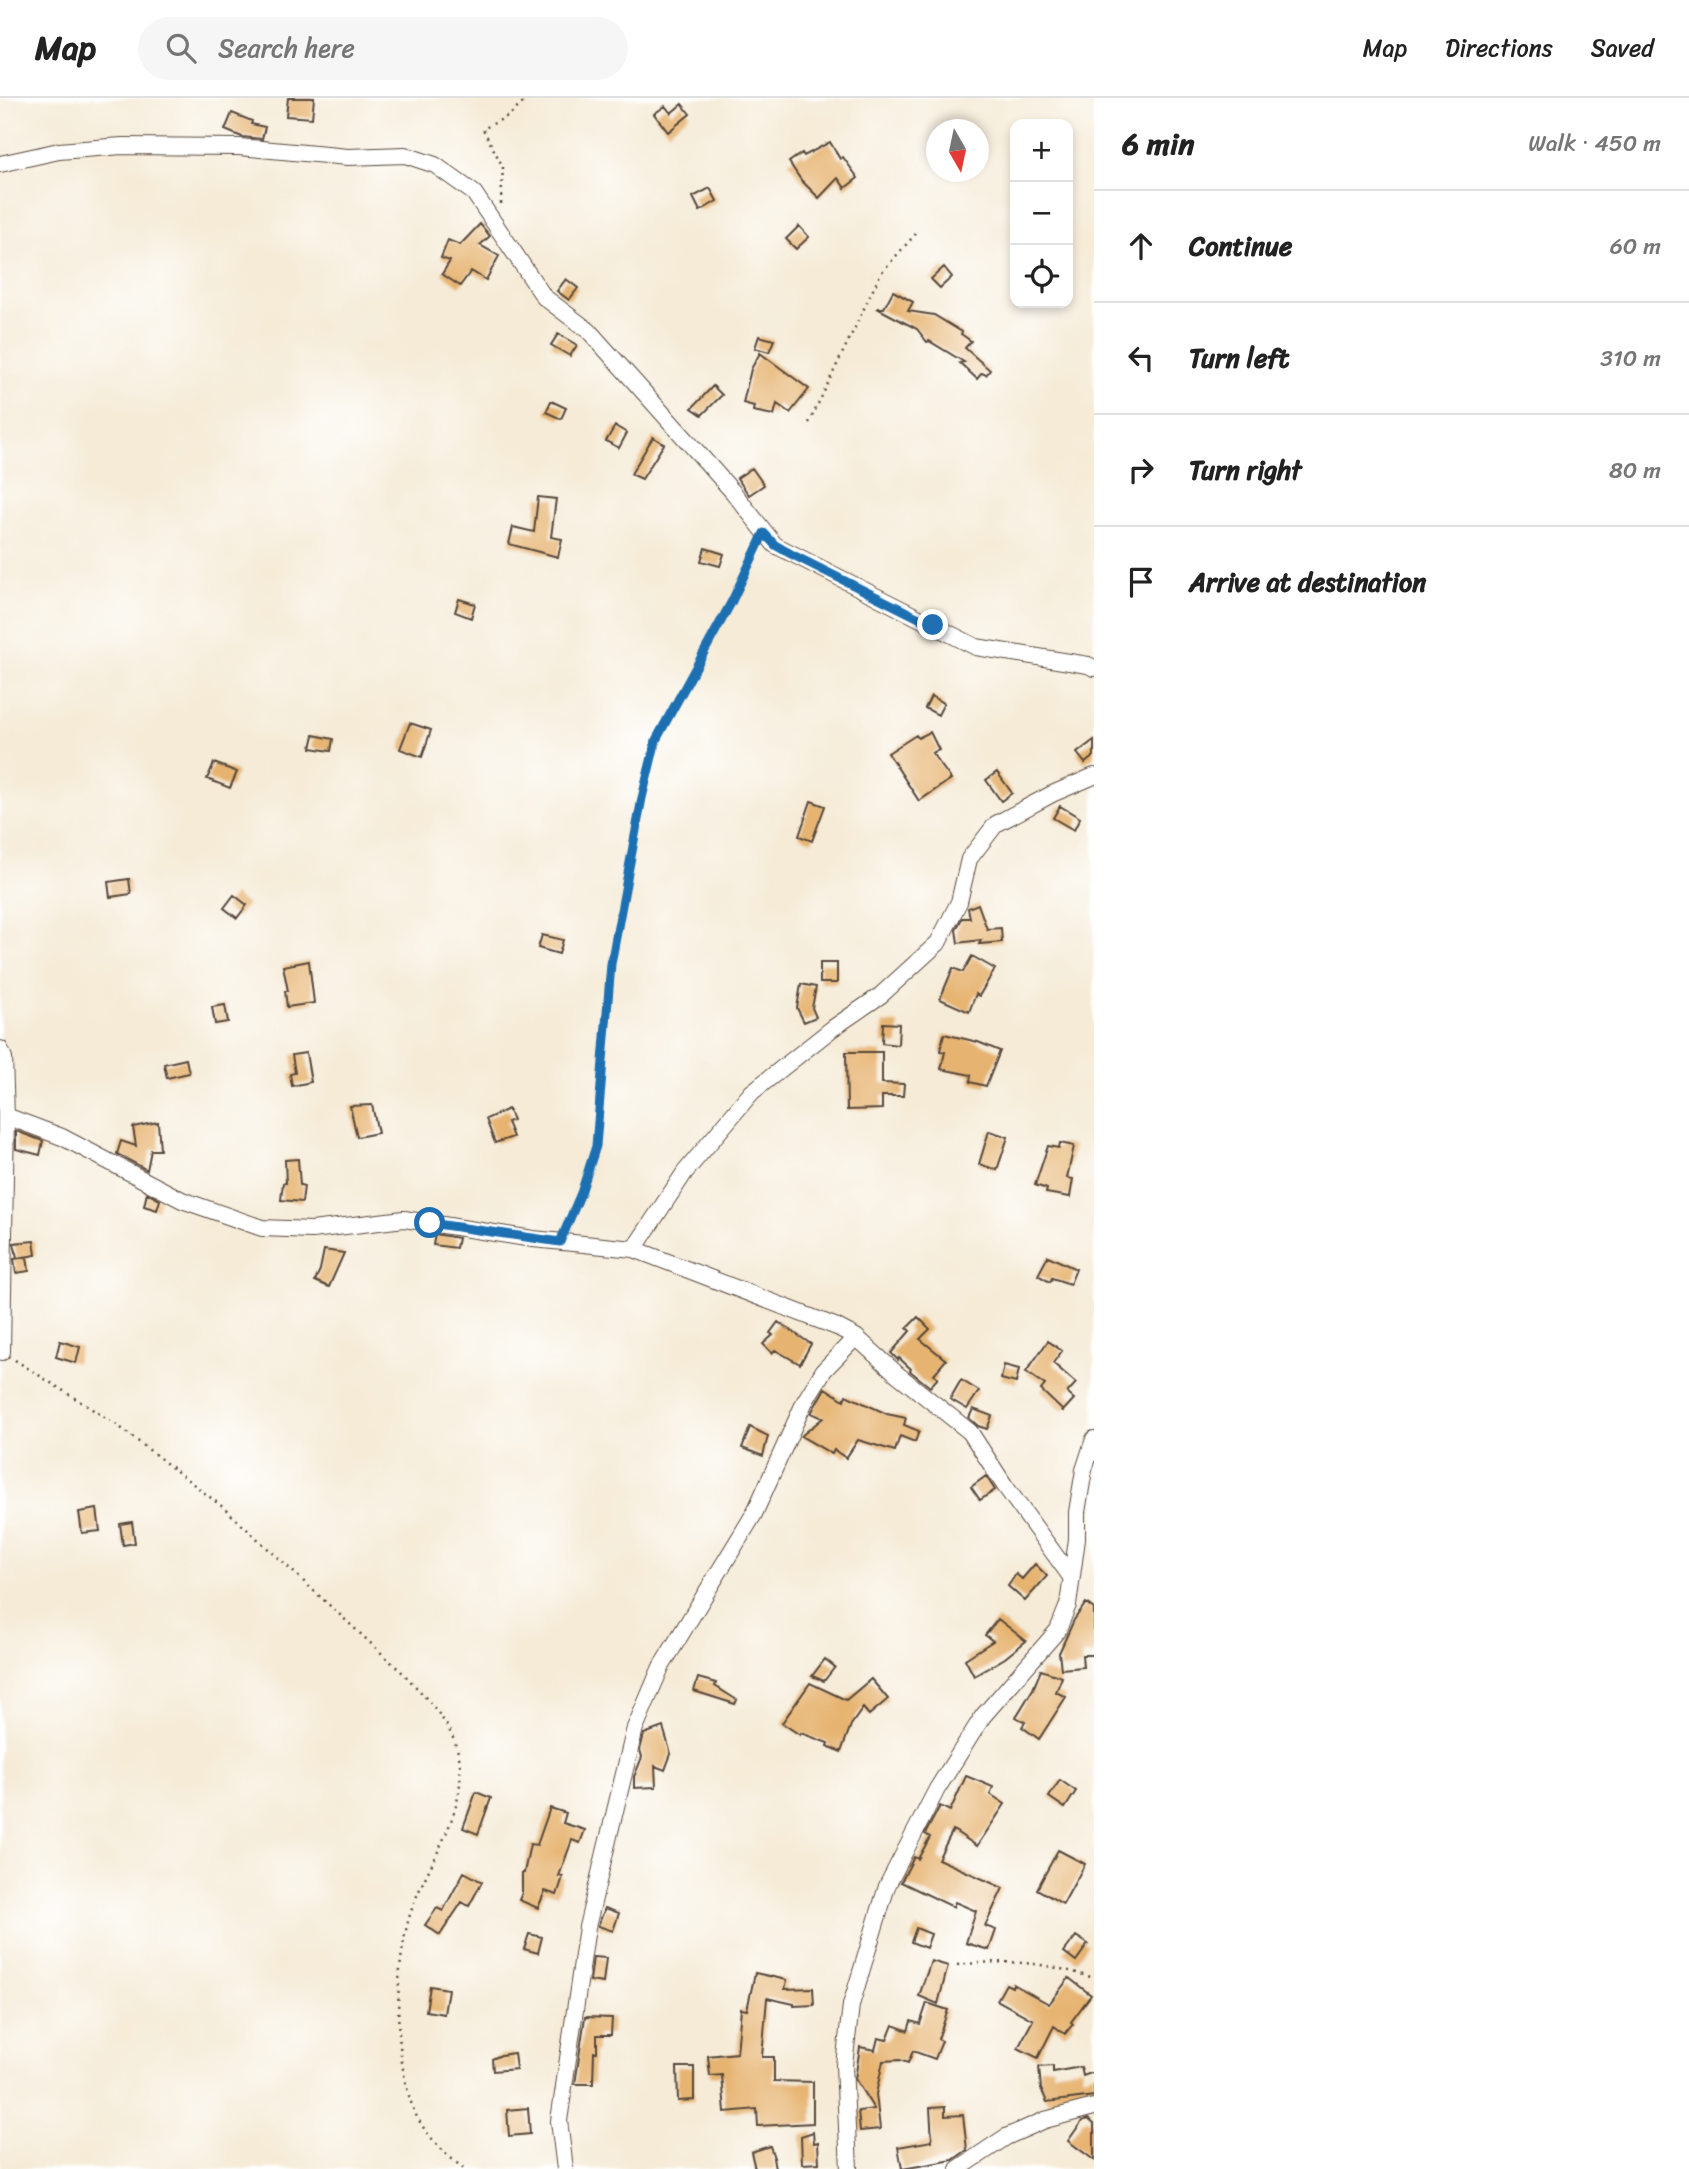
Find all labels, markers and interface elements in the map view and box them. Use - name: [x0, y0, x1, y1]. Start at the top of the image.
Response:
- search box: [138, 17, 628, 80]
- text: Map: [35, 19, 96, 77]
- text: Search here: [218, 25, 355, 71]
- text: Map: [1363, 27, 1407, 69]
- text: Directions: [1445, 27, 1553, 69]
- text: Saved: [1591, 27, 1654, 69]
- icon: search: [162, 29, 200, 67]
- text: 6 min: [1122, 117, 1194, 171]
- north arrow: [926, 119, 989, 182]
- map controls: [1010, 119, 1073, 308]
- button: +: [1010, 119, 1073, 182]
- text: Walk · 450 m: [1528, 123, 1661, 164]
- button: −: [1010, 182, 1073, 245]
- text: Continue: [1189, 223, 1292, 269]
- text: 60 m: [1610, 226, 1661, 267]
- icon: ahead: [1122, 227, 1160, 265]
- button: locate: [1010, 245, 1073, 308]
- text: Turn left: [1189, 335, 1289, 381]
- text: 310 m: [1600, 338, 1661, 379]
- icon: left: [1122, 339, 1160, 377]
- text: Turn right: [1189, 447, 1302, 493]
- text: 80 m: [1609, 450, 1661, 491]
- icon: right: [1122, 451, 1160, 489]
- text: Arrive at destination: [1189, 559, 1426, 605]
- icon: arrive: [1122, 563, 1160, 601]
- route end: [917, 609, 948, 640]
- route start: [414, 1207, 445, 1238]

